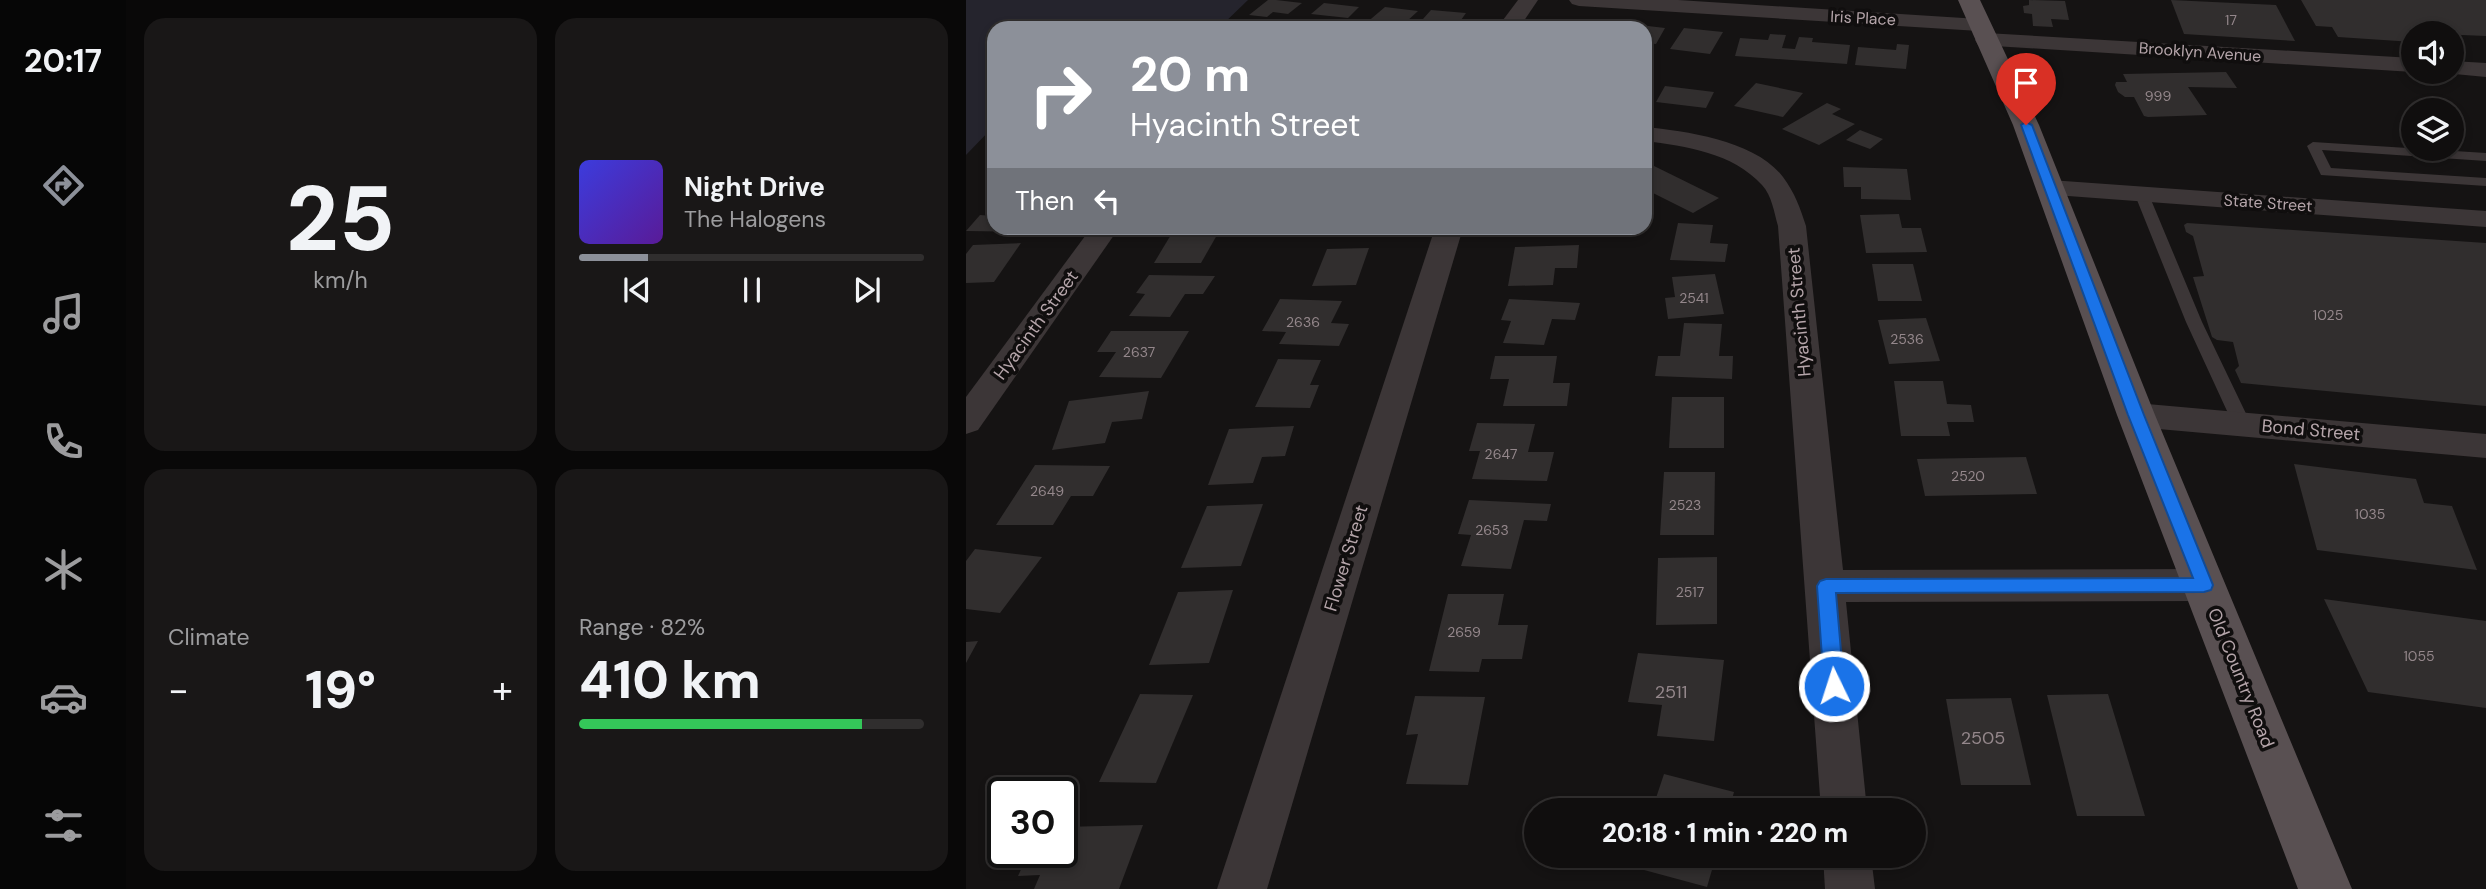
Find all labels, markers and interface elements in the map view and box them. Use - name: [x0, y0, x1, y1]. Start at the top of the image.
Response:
- street label: Iris Place: [1830, 6, 1896, 30]
- house number: 17: [2225, 11, 2237, 29]
- map controls: [2401, 21, 2464, 161]
- button: sound: [2401, 21, 2464, 84]
- street label: Brooklyn Avenue: [2138, 37, 2262, 67]
- text: 20:17: [24, 40, 102, 82]
- text: 20 m: [1130, 42, 1250, 106]
- icon: right: [1015, 49, 1106, 140]
- pin: [1996, 53, 2056, 125]
- icon: arrive: [2007, 64, 2045, 102]
- house number: 999: [2145, 87, 2171, 105]
- button: layers: [2401, 98, 2464, 161]
- text: Hyacinth Street: [1130, 104, 1361, 146]
- text: 25: [286, 160, 395, 278]
- icon: directions: [39, 161, 88, 210]
- text: Night Drive: [684, 170, 825, 204]
- icon: left: [1088, 182, 1126, 220]
- text: Then: [1015, 184, 1074, 218]
- street label: State Street: [2223, 189, 2313, 217]
- text: The Halogens: [684, 204, 826, 234]
- street label: Hyacinth Street: [1781, 246, 1817, 378]
- text: km/h: [313, 265, 368, 295]
- street label: Hyacinth Street: [988, 265, 1084, 385]
- icon: previous: [618, 271, 656, 309]
- icon: pause: [733, 271, 771, 309]
- icon: next: [848, 271, 886, 309]
- icon: music: [39, 289, 88, 338]
- house number: 2541: [1679, 289, 1709, 307]
- house number: 1025: [2313, 306, 2343, 324]
- house number: 2636: [1286, 313, 1320, 331]
- house number: 2536: [1890, 330, 1924, 348]
- house number: 2637: [1123, 343, 1155, 361]
- street label: Bond Street: [2261, 414, 2361, 446]
- icon: phone: [39, 417, 88, 466]
- house number: 2647: [1485, 445, 1517, 463]
- house number: 2520: [1951, 467, 1985, 485]
- house number: 2649: [1030, 482, 1064, 500]
- house number: 2523: [1669, 496, 1701, 514]
- street label: Flower Street: [1318, 502, 1374, 614]
- house number: 1035: [2355, 505, 2385, 523]
- house number: 2653: [1475, 521, 1509, 539]
- icon: climate: [39, 545, 88, 594]
- house number: 2517: [1676, 583, 1704, 601]
- street label: Old Country Road: [2202, 605, 2280, 751]
- text: Range · 82%: [579, 612, 705, 642]
- text: Climate: [168, 622, 250, 652]
- house number: 2659: [1447, 623, 1481, 641]
- text: 410 km: [579, 646, 761, 714]
- house number: 1055: [2403, 647, 2435, 665]
- position arrow: [1797, 649, 1871, 723]
- text: 19°: [305, 656, 376, 724]
- text: −: [168, 665, 189, 715]
- text: +: [492, 665, 513, 715]
- icon: car: [39, 673, 88, 722]
- house number: 2511: [1655, 680, 1687, 704]
- house number: 2505: [1961, 726, 2005, 750]
- speed limit sign: 30: [987, 777, 1078, 868]
- icon: filters: [39, 801, 88, 850]
- text: 20:18 · 1 min · 220 m: [1602, 816, 1848, 850]

